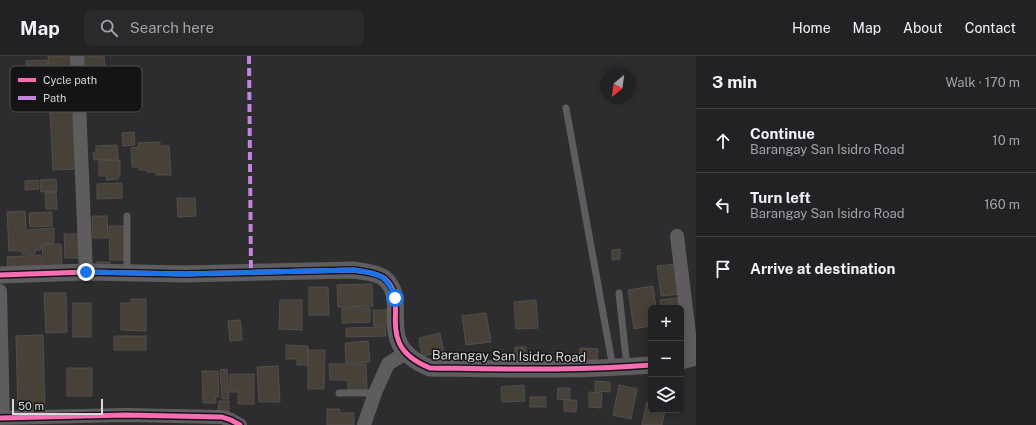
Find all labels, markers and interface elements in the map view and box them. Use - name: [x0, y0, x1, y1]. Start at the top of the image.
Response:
- search box: [84, 10, 364, 46]
- text: Map: [20, 17, 60, 39]
- icon: search: [98, 17, 120, 39]
- text: Search here: [130, 19, 214, 36]
- text: Home: [792, 20, 831, 36]
- text: Map: [853, 20, 881, 36]
- text: About: [903, 20, 943, 36]
- text: Contact: [965, 20, 1016, 36]
- legend: [10, 66, 142, 112]
- north arrow: [600, 68, 636, 104]
- text: 3 min: [712, 72, 757, 92]
- text: Cycle path: [43, 74, 97, 86]
- text: Walk · 170 m: [945, 75, 1020, 90]
- text: Path: [43, 92, 66, 104]
- text: Continue: [750, 125, 815, 142]
- icon: ahead: [712, 130, 734, 152]
- text: 10 m: [992, 133, 1020, 148]
- text: Barangay San Isidro Road: [750, 142, 904, 157]
- text: Turn left: [750, 189, 811, 206]
- icon: left: [712, 194, 734, 216]
- text: 160 m: [984, 197, 1020, 212]
- text: Barangay San Isidro Road: [750, 206, 904, 221]
- icon: arrive: [712, 258, 734, 280]
- text: Arrive at destination: [750, 260, 895, 277]
- route end: [77, 263, 95, 281]
- route start: [386, 289, 404, 307]
- map controls: [648, 305, 684, 413]
- button: +: [648, 305, 684, 341]
- button: −: [648, 341, 684, 377]
- street label: Barangay San Isidro Road: [432, 347, 586, 365]
- button: layers: [648, 377, 684, 413]
- scale bar: [12, 397, 103, 416]
- text: 50 m: [18, 400, 44, 412]

